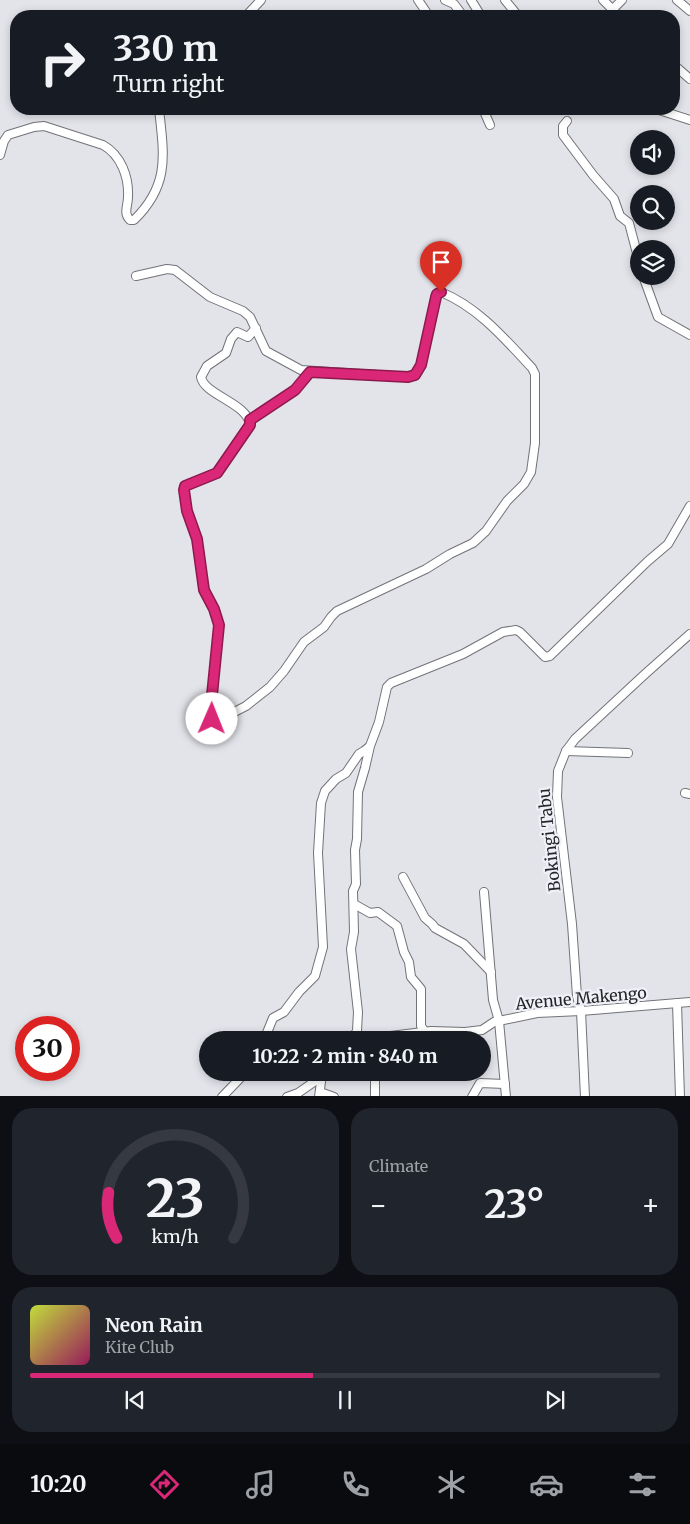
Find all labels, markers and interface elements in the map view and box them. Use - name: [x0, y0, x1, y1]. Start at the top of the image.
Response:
- text: 330 m: [113, 27, 218, 71]
- icon: right: [30, 30, 95, 95]
- text: Turn right: [113, 70, 224, 98]
- map controls: [630, 130, 675, 285]
- button: sound: [630, 130, 675, 175]
- button: search: [630, 185, 675, 230]
- button: layers: [630, 240, 675, 285]
- pin: [420, 241, 462, 292]
- icon: arrive: [427, 248, 455, 276]
- position arrow: [185, 692, 237, 744]
- street label: Bokingi Tabu: [534, 787, 564, 893]
- street label: Avenue Makengo: [514, 982, 647, 1014]
- speed limit sign: 30: [15, 1016, 80, 1081]
- text: 10:22 · 2 min · 840 m: [252, 1044, 438, 1068]
- text: Climate: [369, 1156, 428, 1176]
- text: 23: [146, 1166, 205, 1231]
- text: 23°: [484, 1181, 545, 1228]
- text: −: [369, 1187, 388, 1223]
- text: +: [641, 1187, 660, 1223]
- text: km/h: [152, 1225, 199, 1248]
- text: Neon Rain: [105, 1313, 203, 1337]
- text: Kite Club: [105, 1337, 174, 1357]
- icon: previous: [121, 1386, 149, 1414]
- icon: pause: [331, 1386, 359, 1414]
- icon: next: [541, 1386, 569, 1414]
- icon: directions: [147, 1467, 182, 1502]
- icon: music: [243, 1467, 278, 1502]
- icon: phone: [338, 1467, 373, 1502]
- icon: climate: [434, 1467, 469, 1502]
- icon: car: [529, 1467, 564, 1502]
- icon: filters: [625, 1467, 660, 1502]
- text: 10:20: [30, 1470, 87, 1498]

